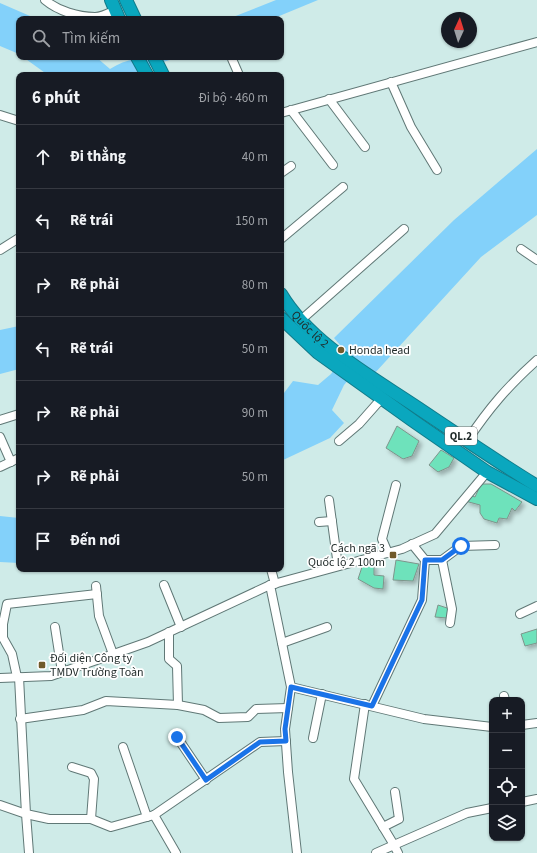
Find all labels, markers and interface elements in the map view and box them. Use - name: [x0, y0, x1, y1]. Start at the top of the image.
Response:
- north arrow: [441, 12, 477, 48]
- search box: [16, 16, 284, 60]
- icon: search: [30, 27, 52, 49]
- text: Tìm kiếm: [62, 28, 120, 49]
- text: 6 phút: [32, 86, 80, 110]
- text: Đi bộ · 460 m: [199, 89, 268, 107]
- icon: ahead: [32, 146, 54, 168]
- text: Đi thẳng: [70, 146, 126, 167]
- text: 40 m: [242, 148, 268, 166]
- icon: left: [32, 210, 54, 232]
- text: Rẽ trái: [70, 210, 113, 231]
- text: 150 m: [235, 212, 268, 230]
- icon: right: [32, 274, 54, 296]
- text: Rẽ phải: [70, 274, 119, 295]
- text: 80 m: [242, 276, 268, 294]
- street label: Quốc lộ 2: [287, 307, 332, 352]
- icon: left: [32, 338, 54, 360]
- text: Rẽ trái: [70, 338, 113, 359]
- text: 50 m: [242, 340, 268, 358]
- place label: Honda head: [349, 342, 410, 359]
- marker: Honda head: [336, 345, 346, 355]
- icon: right: [32, 402, 54, 424]
- text: Rẽ phải: [70, 402, 119, 423]
- text: 90 m: [242, 404, 268, 422]
- road number: QL.2: [445, 427, 477, 445]
- icon: right: [32, 466, 54, 488]
- text: Rẽ phải: [70, 466, 119, 487]
- text: 50 m: [242, 468, 268, 486]
- icon: arrive: [32, 530, 54, 552]
- text: Đến nơi: [70, 530, 120, 551]
- route start: [452, 537, 470, 555]
- place label: Cách ngã 3 Quốc lộ 2 100m: [308, 540, 385, 571]
- marker: Cách ngã 3 Quốc lộ 2 100m: [388, 550, 398, 560]
- place label: Đối diện Công ty TMDV Trường Toàn: [50, 650, 144, 681]
- marker: Đối diện Công ty TMDV Trường Toàn: [37, 660, 47, 670]
- map controls: [489, 697, 525, 841]
- button: +: [489, 697, 525, 733]
- route end: [168, 728, 186, 746]
- button: −: [489, 733, 525, 769]
- button: locate: [489, 769, 525, 805]
- button: layers: [489, 805, 525, 841]

